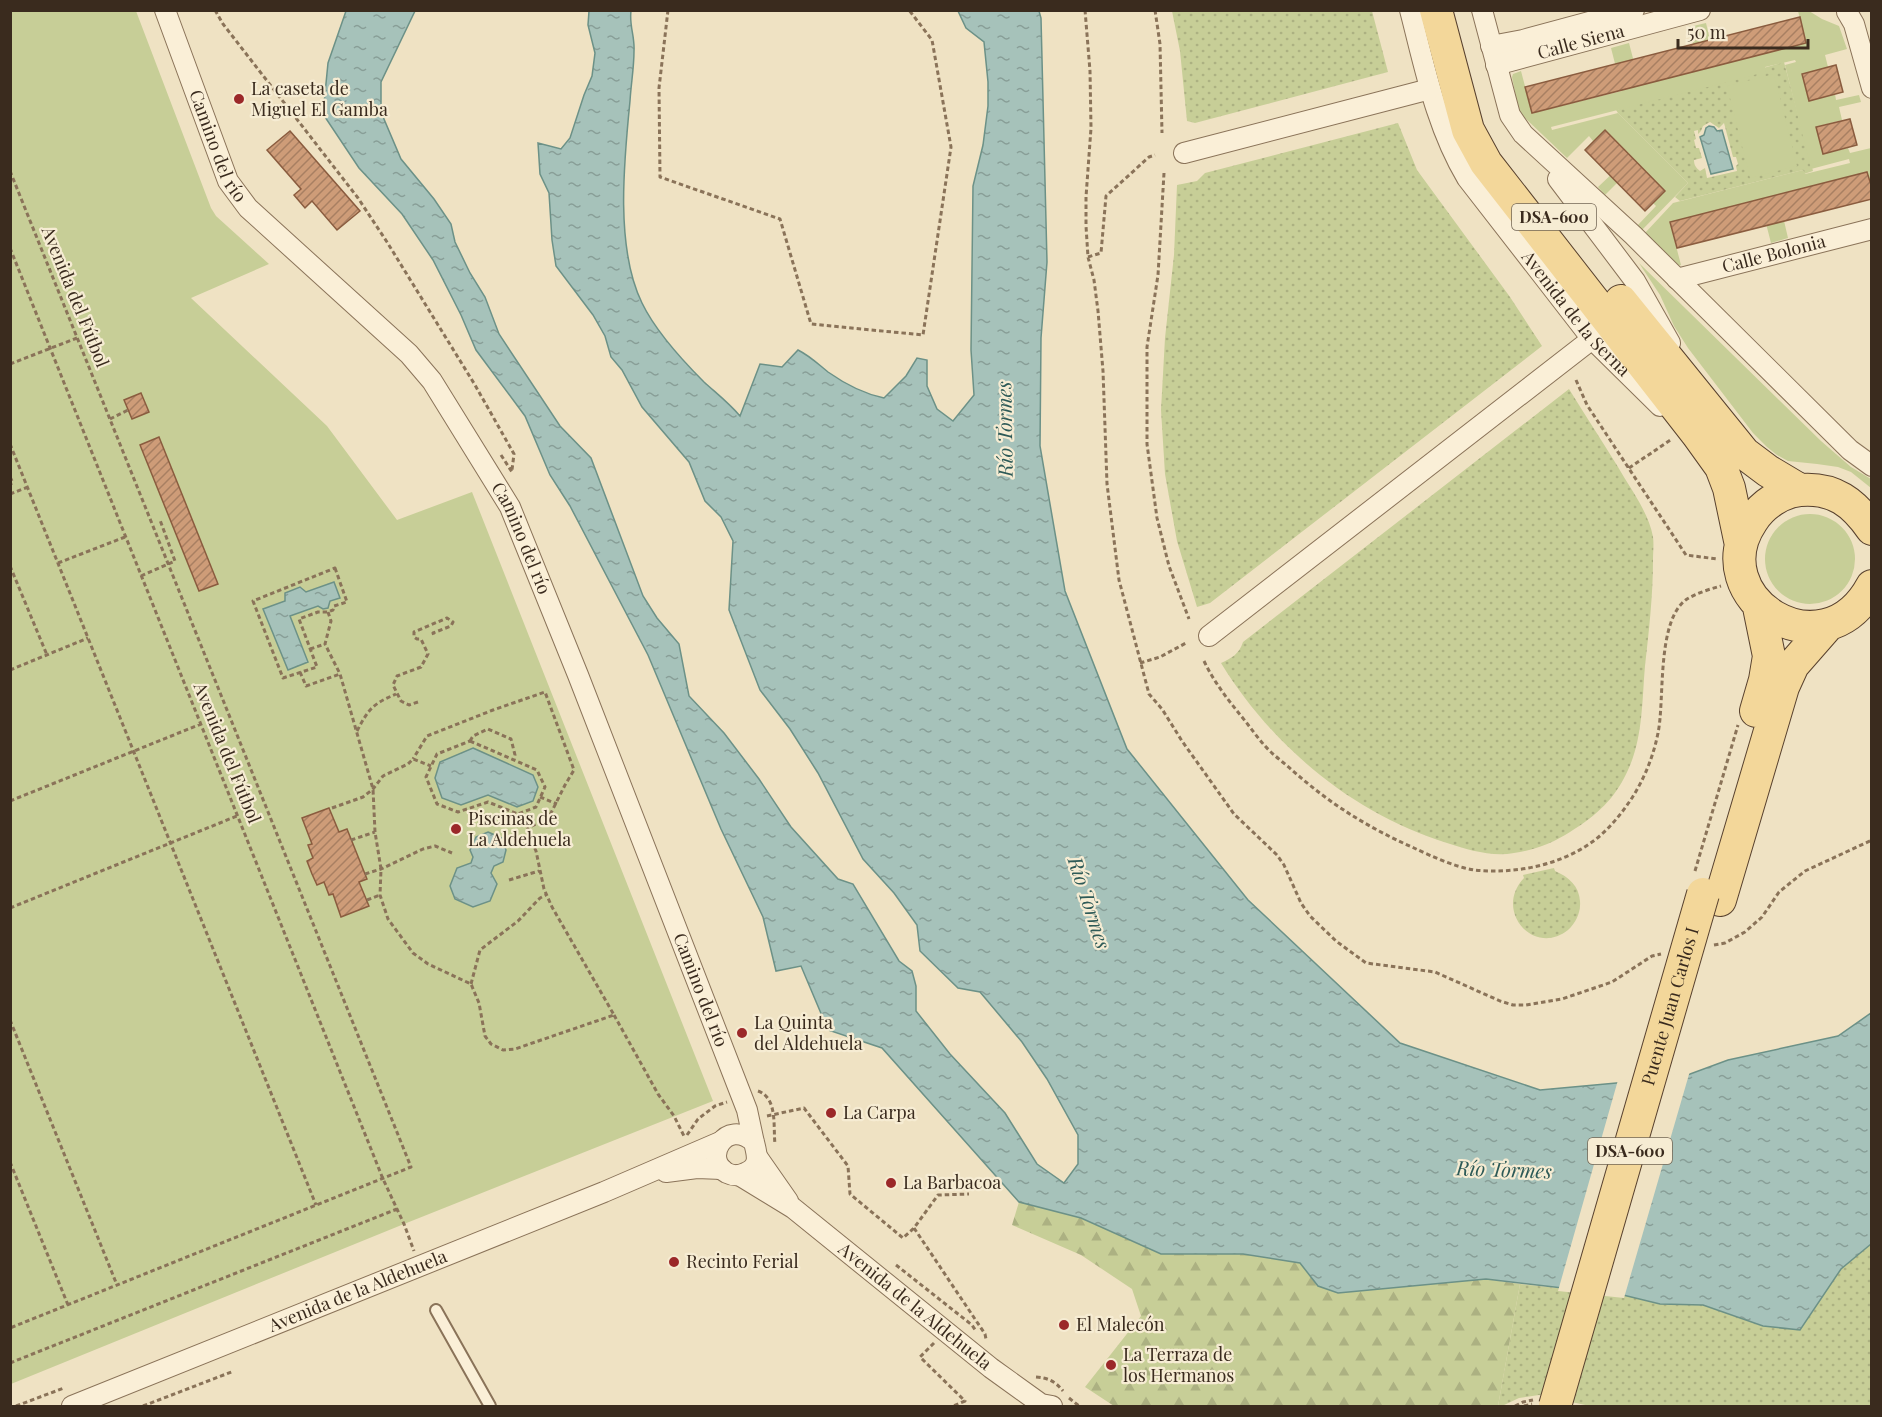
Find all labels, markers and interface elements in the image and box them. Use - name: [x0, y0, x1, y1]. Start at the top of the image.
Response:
- scale bar: [1678, 12, 1808, 50]
- street label: Calle Siena: [1535, 18, 1627, 64]
- text: 50 m: [1687, 20, 1726, 44]
- place label: La caseta de Miguel El Gamba: [251, 76, 388, 121]
- street label: Camino del río: [184, 86, 253, 207]
- marker: La caseta de Miguel El Gamba: [232, 92, 246, 106]
- road number: DSA-600: [1512, 204, 1596, 230]
- street label: Avenida del Fútbol: [36, 222, 115, 371]
- street label: Calle Bolonia: [1719, 228, 1828, 278]
- street label: Avenida de la Serna: [1516, 244, 1636, 381]
- water label: Río Tormes: [989, 381, 1018, 478]
- street label: Camino del río: [486, 477, 557, 598]
- street label: Avenida del Fútbol: [188, 678, 267, 827]
- place label: Piscinas de La Aldehuela: [468, 806, 571, 851]
- marker: Piscinas de La Aldehuela: [449, 822, 463, 836]
- water label: Río Tormes: [1063, 852, 1118, 953]
- street label: Puente Juan Carlos I: [1635, 924, 1704, 1088]
- street label: Camino del río: [668, 929, 734, 1050]
- place label: La Quinta del Aldehuela: [754, 1010, 863, 1055]
- marker: La Quinta del Aldehuela: [735, 1026, 749, 1040]
- place label: La Carpa: [843, 1100, 916, 1124]
- marker: La Carpa: [824, 1106, 838, 1120]
- road number: DSA-600: [1588, 1138, 1672, 1164]
- water label: Río Tormes: [1455, 1153, 1553, 1184]
- place label: La Barbacoa: [903, 1170, 1001, 1194]
- marker: La Barbacoa: [884, 1176, 898, 1190]
- street label: Avenida de la Aldehuela: [833, 1236, 997, 1375]
- street label: Avenida de la Aldehuela: [264, 1243, 450, 1337]
- place label: Recinto Ferial: [686, 1249, 799, 1273]
- marker: Recinto Ferial: [667, 1255, 681, 1269]
- place label: El Malecón: [1076, 1312, 1165, 1336]
- marker: El Malecón: [1057, 1318, 1071, 1332]
- place label: La Terraza de los Hermanos: [1123, 1342, 1234, 1387]
- marker: La Terraza de los Hermanos: [1104, 1358, 1118, 1372]

